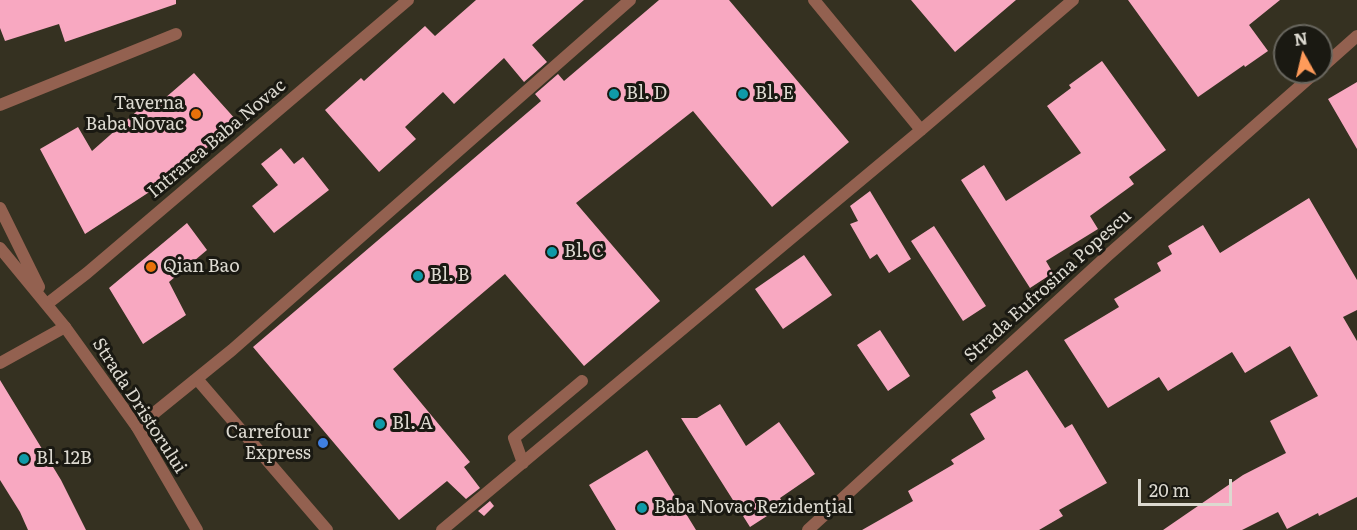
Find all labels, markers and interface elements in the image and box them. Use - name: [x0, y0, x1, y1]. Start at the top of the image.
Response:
- north arrow: [1273, 24, 1333, 84]
- text: N: [1292, 25, 1309, 51]
- street label: Intrarea Baba Novac: [144, 75, 290, 203]
- place label: Bl. D: [626, 83, 667, 105]
- place label: Bl. E: [755, 83, 794, 105]
- marker: Bl. D: [607, 87, 621, 101]
- marker: Bl. E: [736, 87, 750, 101]
- place label: Taverna Baba Novac: [85, 93, 184, 136]
- marker: Taverna Baba Novac: [189, 107, 203, 121]
- street label: Strada Eufrosina Popescu: [960, 205, 1136, 367]
- place label: Bl. C: [564, 241, 604, 263]
- marker: Bl. C: [545, 245, 559, 259]
- place label: Qian Bao: [163, 256, 240, 278]
- marker: Qian Bao: [144, 260, 158, 274]
- place label: Bl. B: [430, 265, 469, 287]
- marker: Bl. B: [411, 269, 425, 283]
- street label: Strada Dristorului: [87, 334, 191, 478]
- place label: Bl. A: [392, 413, 433, 435]
- marker: Bl. A: [373, 417, 387, 431]
- place label: Carrefour Express: [226, 422, 311, 464]
- marker: Carrefour Express: [316, 436, 330, 450]
- place label: Bl. 12B: [36, 448, 92, 470]
- marker: Bl. 12B: [17, 452, 31, 466]
- scale bar: [1141, 467, 1236, 505]
- text: 20 m: [1149, 476, 1190, 503]
- place label: Baba Novac Rezidenţial: [654, 497, 853, 519]
- marker: Baba Novac Rezidenţial: [635, 501, 649, 515]

